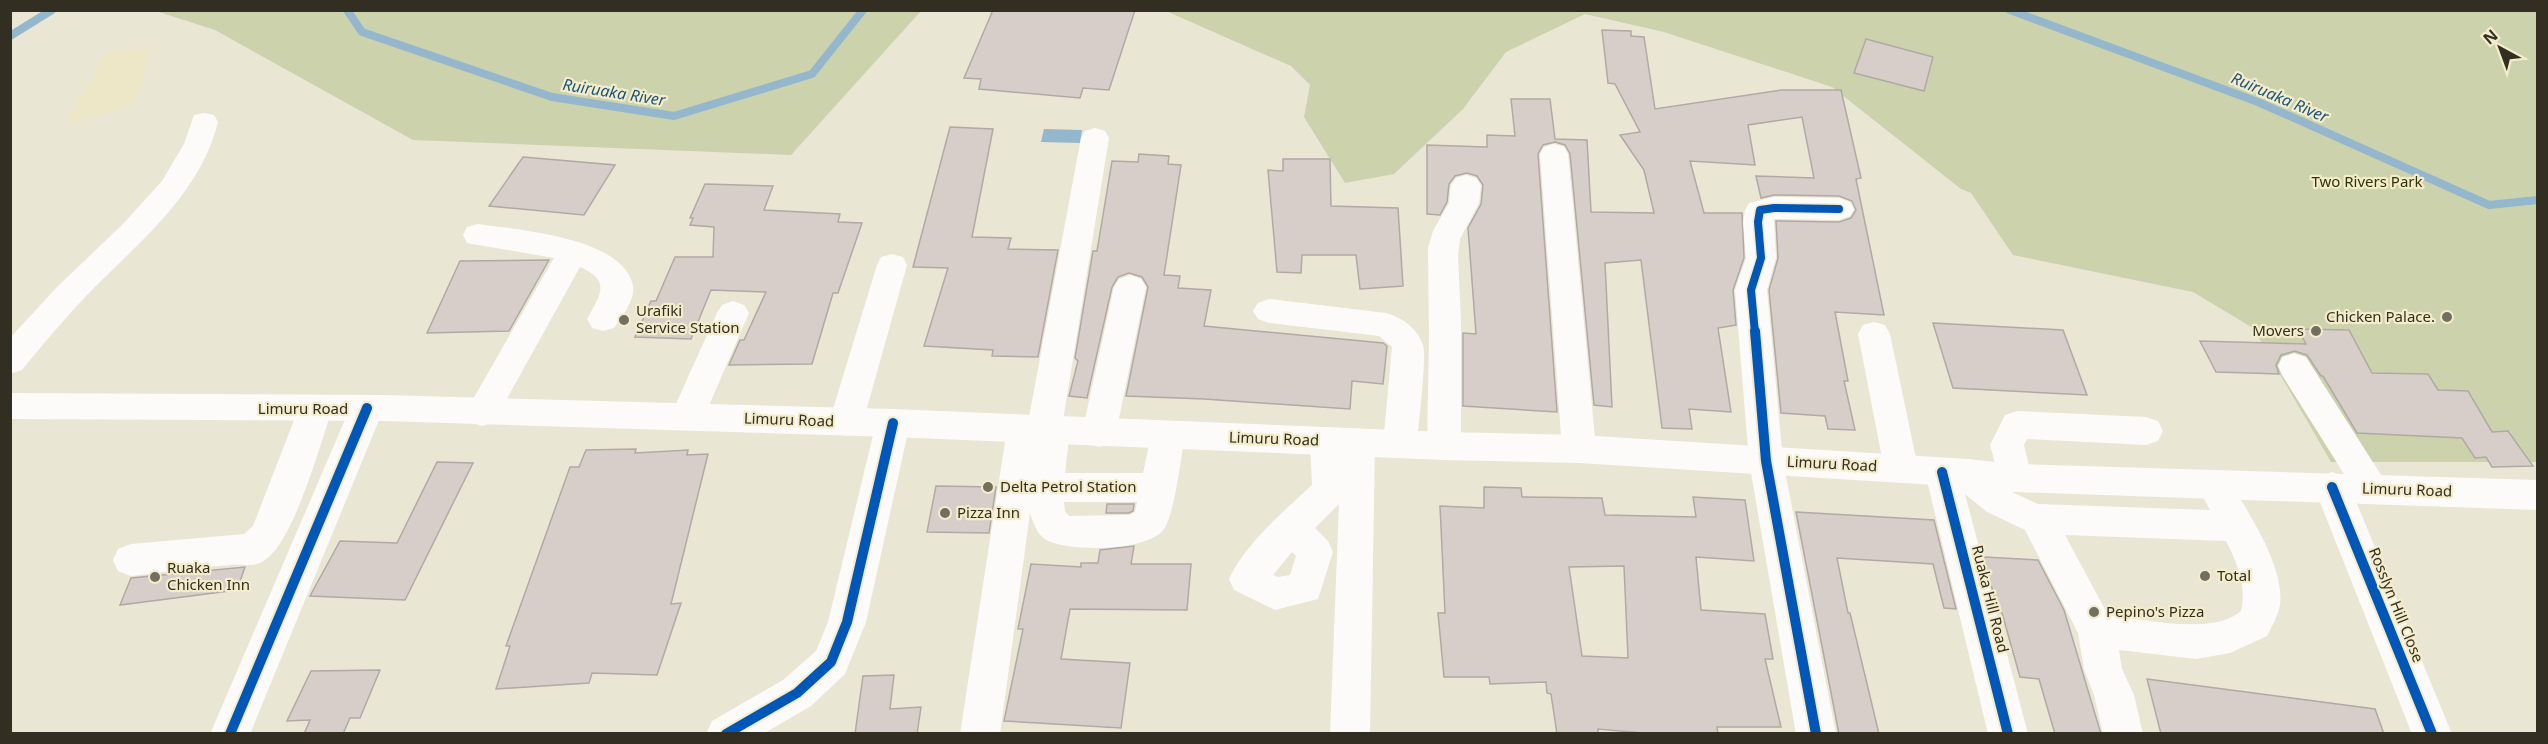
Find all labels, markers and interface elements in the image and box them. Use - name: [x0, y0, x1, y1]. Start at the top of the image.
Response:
- north arrow: [2470, 18, 2530, 78]
- text: N: [2478, 24, 2502, 49]
- water label: Ruiruaka River: [2228, 67, 2333, 128]
- water label: Ruiruaka River: [561, 73, 667, 111]
- park label: Two Rivers Park: [2311, 171, 2423, 191]
- place label: Urafiki Service Station: [636, 300, 740, 337]
- place label: Chicken Palace.: [2326, 306, 2435, 326]
- marker: Chicken Palace.: [2440, 310, 2454, 324]
- marker: Urafiki Service Station: [617, 313, 631, 327]
- place label: Movers: [2252, 320, 2304, 340]
- marker: Movers: [2309, 324, 2323, 338]
- street label: Limuru Road: [258, 398, 348, 418]
- street label: Limuru Road: [743, 407, 835, 431]
- street label: Limuru Road: [1228, 426, 1320, 450]
- street label: Limuru Road: [1786, 451, 1878, 475]
- place label: Delta Petrol Station: [1000, 476, 1136, 496]
- street label: Limuru Road: [2361, 477, 2453, 501]
- marker: Delta Petrol Station: [981, 480, 995, 494]
- place label: Pizza Inn: [957, 502, 1020, 522]
- marker: Pizza Inn: [938, 506, 952, 520]
- street label: Ruaka Hill Road: [1968, 543, 2014, 655]
- street label: Rosslyn Hill Close: [2365, 544, 2429, 665]
- place label: Ruaka Chicken Inn: [167, 557, 250, 594]
- place label: Total: [2217, 565, 2251, 585]
- marker: Total: [2198, 569, 2212, 583]
- marker: Ruaka Chicken Inn: [148, 570, 162, 584]
- place label: Pepino's Pizza: [2106, 601, 2204, 621]
- marker: Pepino's Pizza: [2087, 605, 2101, 619]

